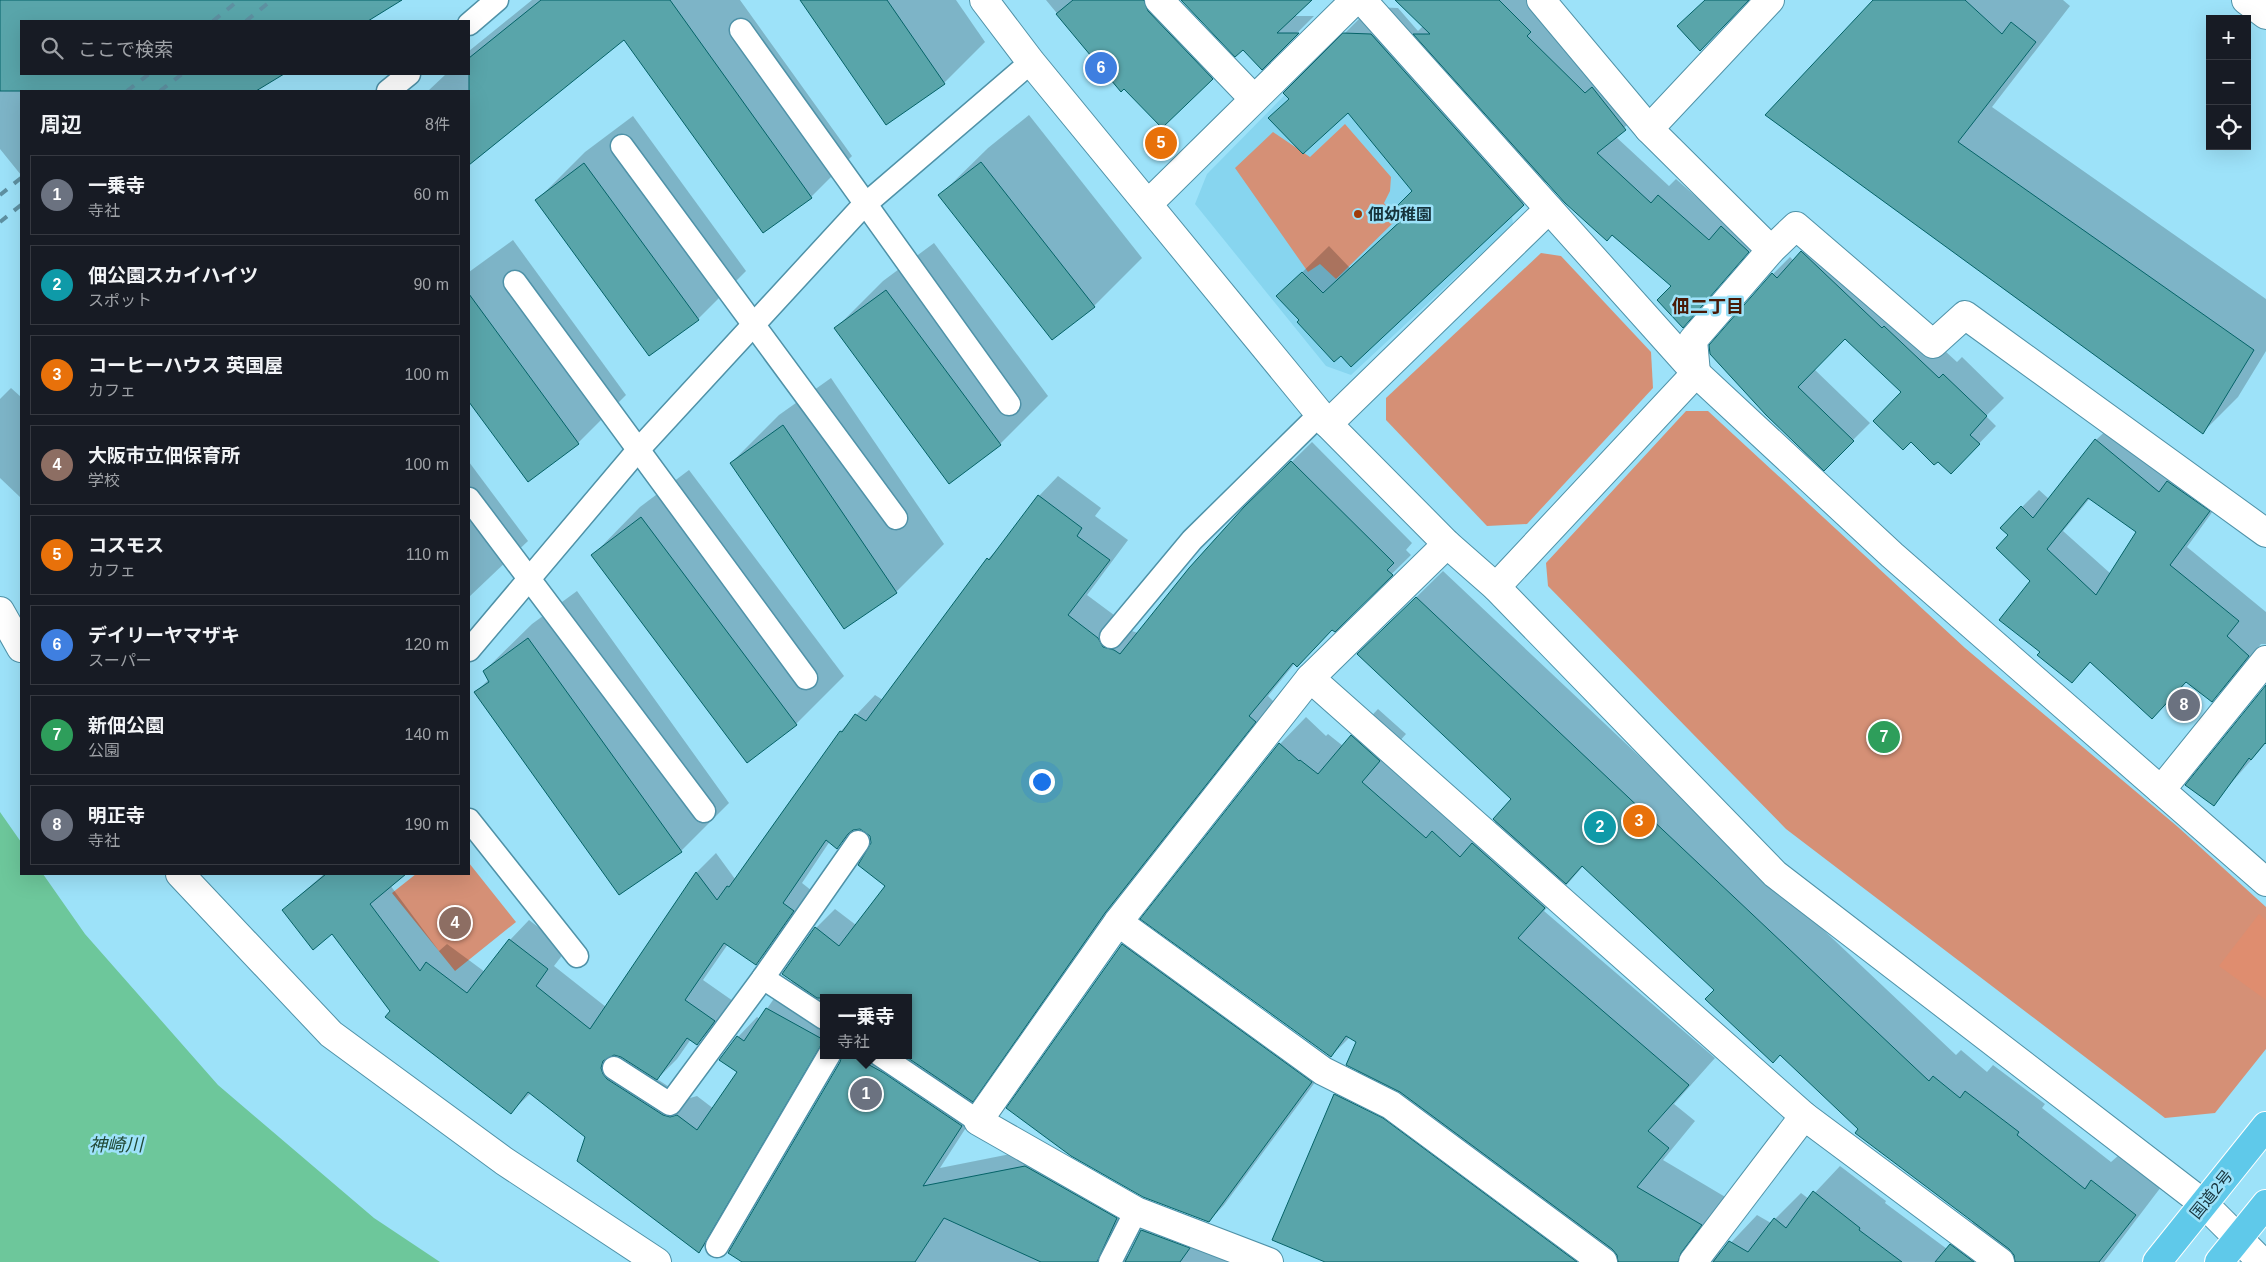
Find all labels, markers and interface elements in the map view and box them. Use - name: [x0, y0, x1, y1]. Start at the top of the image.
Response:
- map controls: [2206, 15, 2251, 150]
- button: +: [2206, 15, 2251, 60]
- search box: [20, 20, 470, 75]
- icon: search: [38, 34, 66, 62]
- text: ここで検索: [78, 39, 173, 60]
- pin: 6: [1085, 49, 1117, 87]
- button: −: [2206, 60, 2251, 105]
- button: locate: [2206, 105, 2251, 150]
- text: 周辺: [40, 113, 82, 136]
- text: 8件: [425, 116, 450, 133]
- pin: 5: [1145, 124, 1177, 162]
- text: 一乗寺: [88, 175, 145, 196]
- text: 1: [53, 186, 61, 203]
- text: 60 m: [413, 186, 449, 203]
- text: 寺社: [88, 202, 120, 219]
- place label: 佃幼稚園: [1368, 206, 1432, 223]
- marker: 佃幼稚園: [1352, 208, 1364, 220]
- text: 佃公園スカイハイツ: [88, 265, 258, 286]
- text: 2: [53, 276, 61, 293]
- text: 90 m: [413, 276, 449, 293]
- text: スポット: [88, 292, 152, 309]
- district label: 佃二丁目: [1671, 297, 1744, 317]
- text: コーヒーハウス 英国屋: [88, 355, 283, 376]
- text: 3: [53, 366, 61, 383]
- text: 100 m: [405, 366, 449, 383]
- text: カフェ: [88, 382, 136, 399]
- text: 大阪市立佃保育所: [88, 445, 240, 466]
- text: 4: [53, 456, 61, 473]
- text: 100 m: [405, 456, 449, 473]
- text: 学校: [88, 472, 120, 489]
- text: コスモス: [88, 535, 164, 556]
- text: 5: [53, 546, 61, 563]
- text: 110 m: [406, 546, 449, 563]
- text: カフェ: [88, 562, 136, 579]
- text: デイリーヤマザキ: [88, 625, 240, 646]
- text: 6: [53, 636, 61, 653]
- text: 120 m: [405, 636, 449, 653]
- text: スーパー: [88, 652, 152, 669]
- pin: 8: [2168, 686, 2200, 724]
- text: 新佃公園: [88, 715, 164, 736]
- pin: 7: [1868, 718, 1900, 756]
- text: 7: [53, 726, 61, 743]
- text: 140 m: [405, 726, 449, 743]
- text: 公園: [88, 742, 120, 759]
- your location: [1029, 769, 1055, 795]
- pin: 3: [1623, 802, 1655, 840]
- text: 明正寺: [88, 805, 145, 826]
- pin: 2: [1584, 808, 1616, 846]
- text: 8: [53, 816, 61, 833]
- text: 190 m: [405, 816, 449, 833]
- text: 寺社: [88, 832, 120, 849]
- pin: 4: [439, 904, 471, 942]
- popup: [820, 994, 912, 1059]
- text: 一乗寺: [837, 1006, 895, 1027]
- text: 寺社: [837, 1033, 870, 1050]
- pin: 1: [850, 1075, 882, 1113]
- water label: 神崎川: [89, 1135, 145, 1155]
- street label: 国道2号: [2187, 1167, 2236, 1222]

